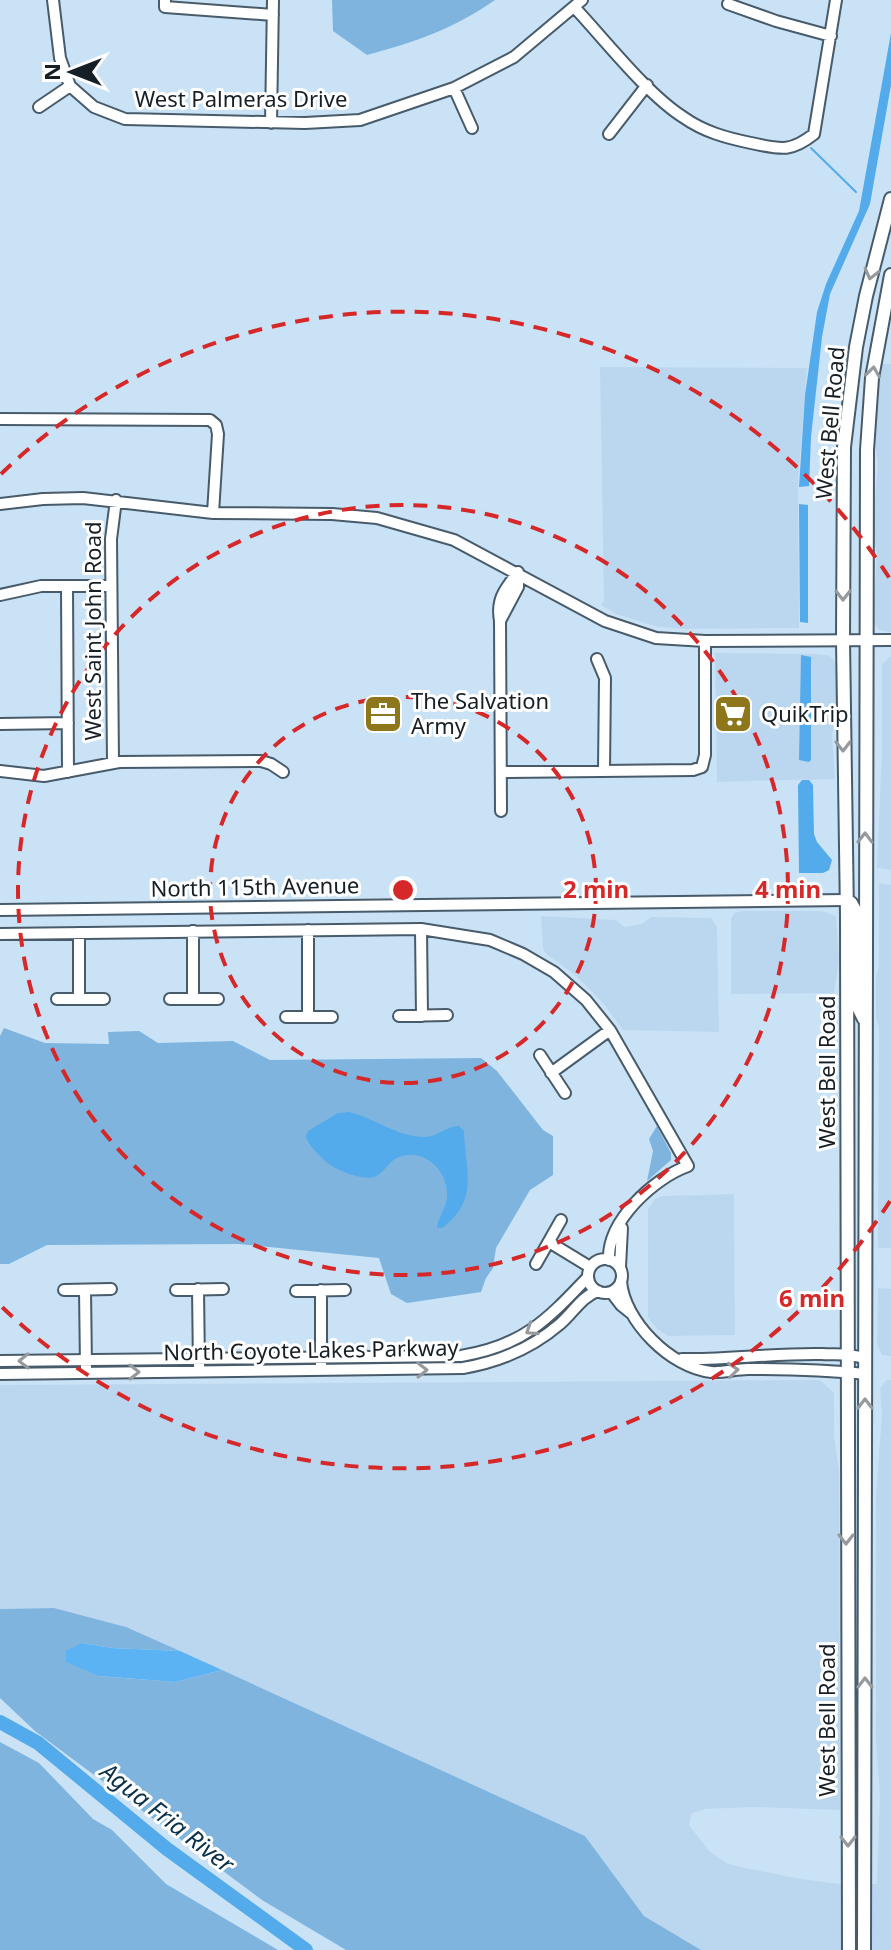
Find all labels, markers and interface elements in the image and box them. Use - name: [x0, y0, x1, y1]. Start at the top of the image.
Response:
- north arrow: [32, 32, 112, 112]
- text: N: [36, 63, 66, 81]
- street label: West Palmeras Drive: [135, 83, 347, 113]
- one-way arrow: [863, 267, 880, 281]
- street label: West Bell Road: [807, 345, 851, 501]
- one-way arrow: [864, 365, 881, 379]
- street label: West Saint John Road: [77, 521, 107, 741]
- one-way arrow: [834, 589, 852, 602]
- place label: The Salvation Army: [411, 685, 549, 740]
- office icon: The Salvation Army: [362, 693, 404, 735]
- supermarket icon: QuikTrip: [712, 693, 754, 735]
- place label: QuikTrip: [761, 698, 849, 728]
- one-way arrow: [834, 740, 852, 753]
- one-way arrow: [856, 831, 874, 844]
- street label: North 115th Avenue: [150, 869, 360, 903]
- text: 2 min: [563, 872, 629, 905]
- text: 4 min: [755, 872, 821, 905]
- centre of rings: [389, 876, 417, 904]
- street label: West Bell Road: [811, 995, 841, 1149]
- text: 6 min: [779, 1281, 845, 1314]
- one-way arrow: [525, 1320, 540, 1335]
- street label: North Coyote Lakes Parkway: [163, 1331, 460, 1367]
- one-way arrow: [17, 1352, 30, 1370]
- one-way arrow: [416, 1361, 429, 1379]
- one-way arrow: [727, 1362, 740, 1379]
- one-way arrow: [128, 1363, 141, 1381]
- one-way arrow: [856, 1397, 874, 1410]
- one-way arrow: [837, 1533, 855, 1546]
- street label: West Bell Road: [811, 1643, 841, 1797]
- one-way arrow: [856, 1676, 874, 1689]
- water label: Agua Fria River: [93, 1753, 243, 1880]
- one-way arrow: [839, 1835, 857, 1848]

